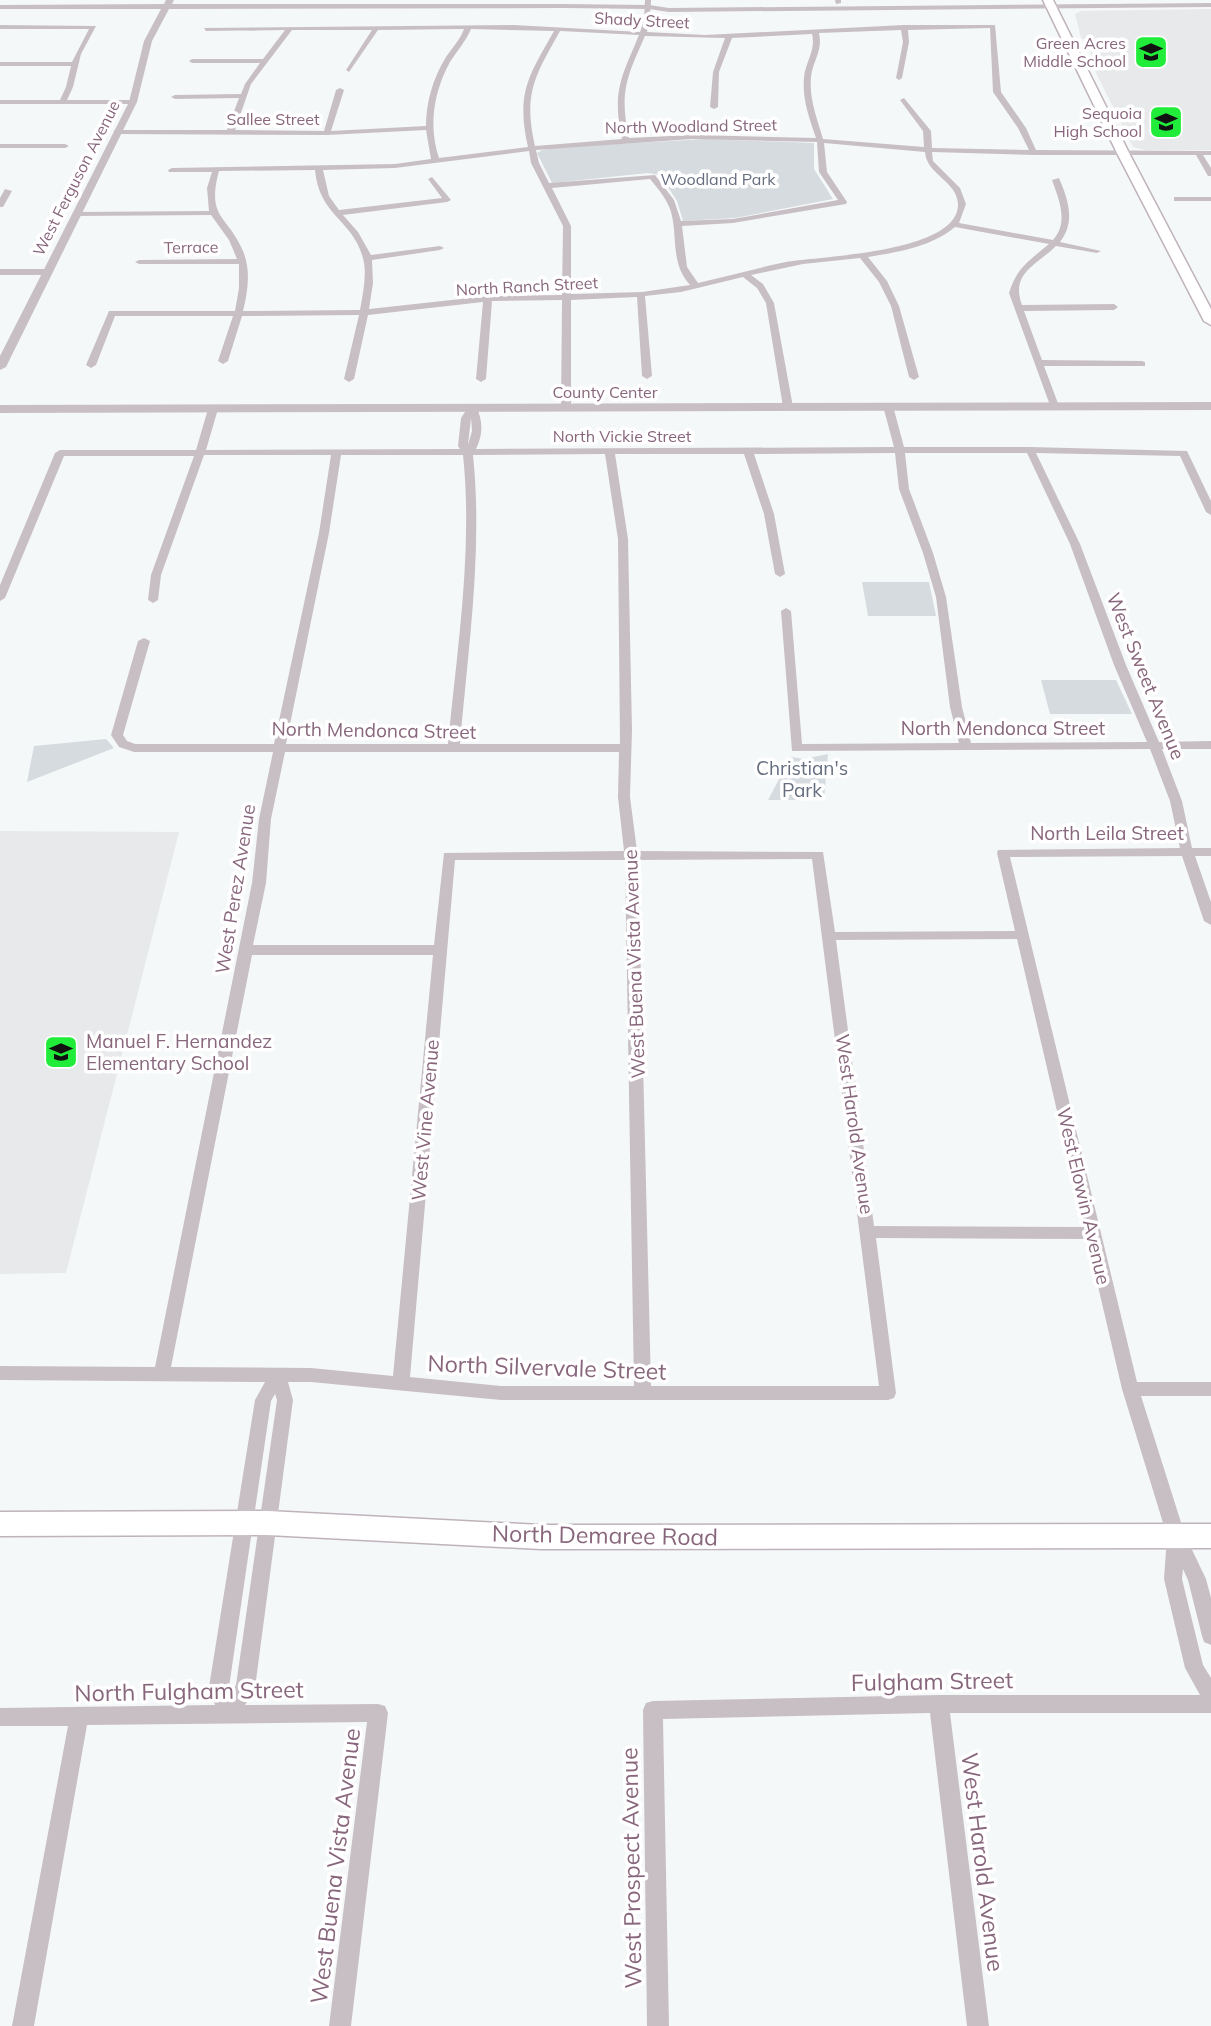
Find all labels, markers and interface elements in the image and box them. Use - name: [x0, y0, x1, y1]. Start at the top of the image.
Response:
- street label: Shady Street: [594, 8, 691, 33]
- place label: Green Acres Middle School: [1023, 33, 1126, 71]
- school or university icon: Green Acres Middle School: [1132, 33, 1170, 71]
- street label: West Ferguson Avenue: [28, 97, 124, 259]
- place label: Sequoia High School: [1053, 103, 1142, 141]
- school or university icon: Sequoia High School: [1147, 103, 1185, 141]
- street label: Sallee Street: [226, 109, 320, 129]
- street label: North Woodland Street: [605, 114, 778, 137]
- park label: Woodland Park: [661, 169, 776, 189]
- street label: Terrace: [163, 237, 219, 257]
- street label: North Ranch Street: [455, 272, 599, 300]
- street label: County Center: [553, 382, 658, 402]
- street label: North Vickie Street: [553, 426, 692, 446]
- street label: West Sweet Avenue: [1102, 589, 1190, 763]
- street label: North Mendonca Street: [272, 716, 477, 744]
- street label: North Mendonca Street: [901, 716, 1106, 740]
- park label: Christian's Park: [756, 756, 848, 802]
- street label: West Perez Avenue: [210, 802, 260, 976]
- street label: North Leila Street: [1030, 821, 1184, 845]
- street label: West Buena Vista Avenue: [618, 849, 650, 1079]
- place label: Manuel F. Hernandez Elementary School: [86, 1029, 272, 1075]
- street label: West Harold Avenue: [830, 1032, 880, 1216]
- school or university icon: Manuel F. Hernandez Elementary School: [42, 1033, 80, 1071]
- street label: West Vine Avenue: [406, 1038, 444, 1202]
- street label: West Elowin Avenue: [1052, 1105, 1116, 1287]
- street label: North Silvervale Street: [427, 1348, 667, 1386]
- street label: North Demaree Road: [492, 1519, 718, 1551]
- street label: Fulgham Street: [851, 1665, 1013, 1697]
- street label: North Fulgham Street: [74, 1675, 304, 1707]
- street label: West Buena Vista Avenue: [304, 1726, 366, 2006]
- street label: West Prospect Avenue: [614, 1747, 648, 1989]
- street label: West Harold Avenue: [955, 1751, 1011, 1973]

